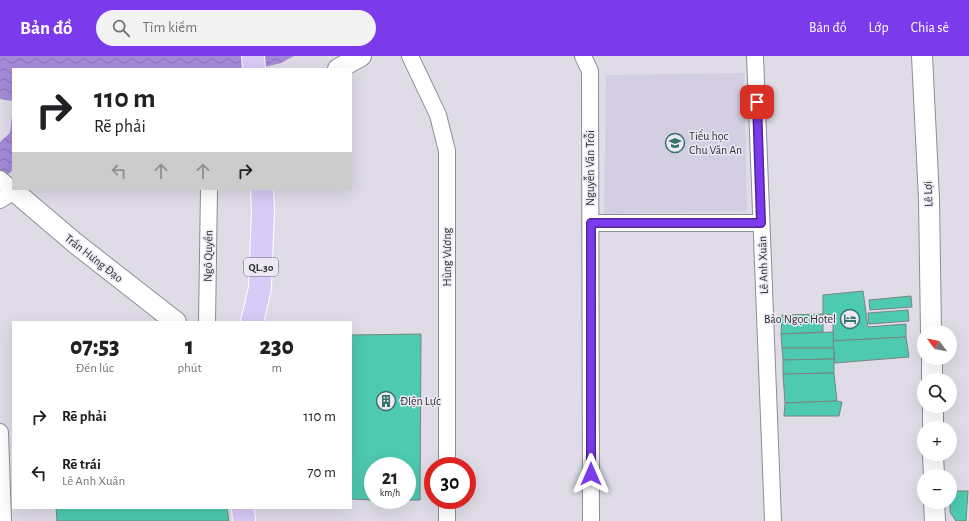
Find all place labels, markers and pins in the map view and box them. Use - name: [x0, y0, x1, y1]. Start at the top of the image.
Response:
- pin: [740, 85, 774, 119]
- place label: Tiểu học Chu Văn An: [689, 129, 742, 156]
- school or university icon: Tiểu học Chu Văn An: [664, 132, 686, 154]
- hotel icon: Bảo Ngọc Hotel: [839, 308, 861, 330]
- place label: Bảo Ngọc Hotel: [764, 313, 836, 325]
- building icon: ĐIện Lực: [375, 390, 397, 412]
- place label: ĐIện Lực: [400, 395, 441, 407]

